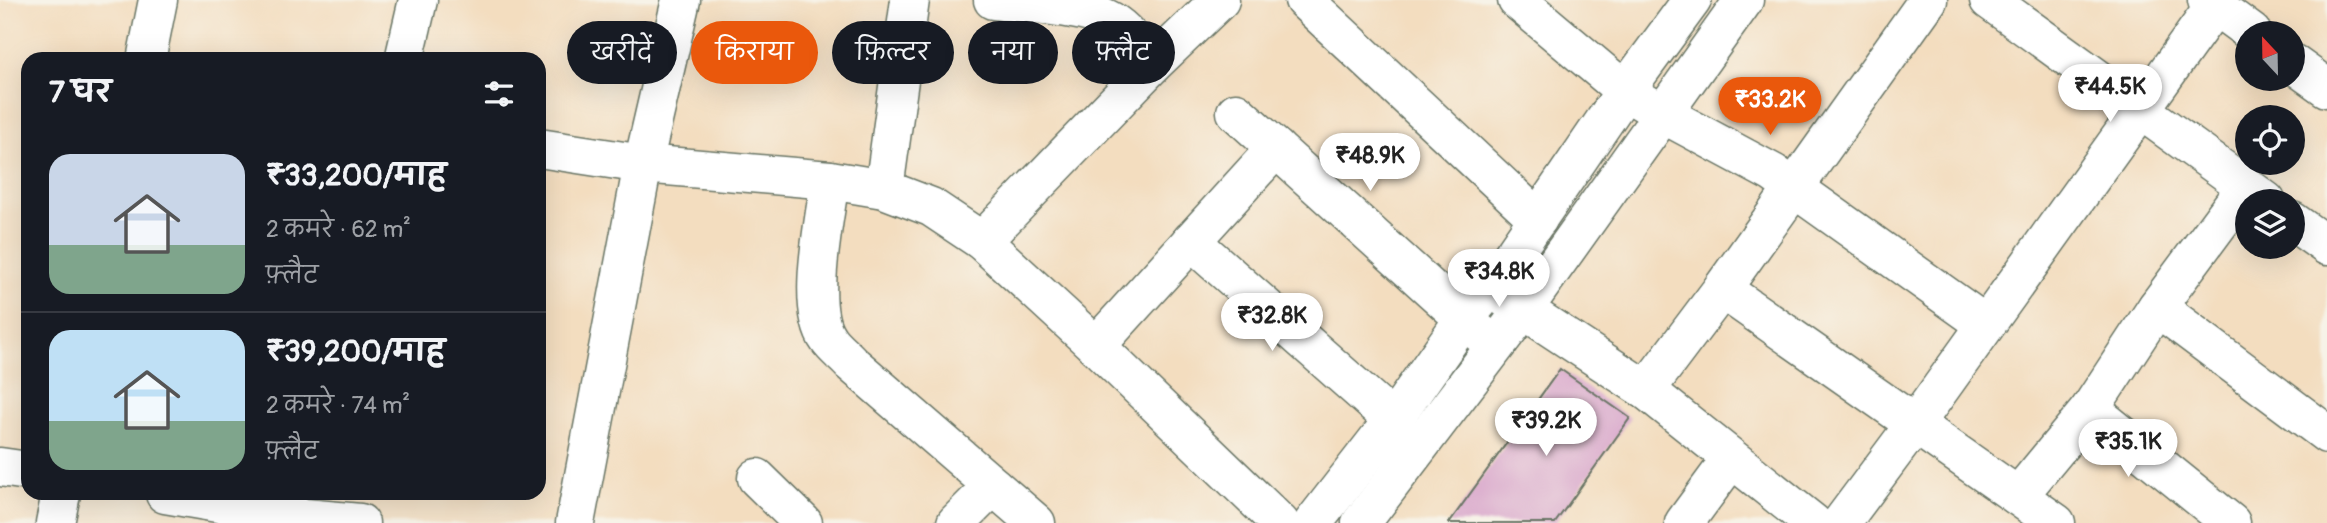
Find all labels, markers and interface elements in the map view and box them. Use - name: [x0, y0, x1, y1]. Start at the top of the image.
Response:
- chip: खरीदें: [567, 21, 677, 84]
- chip: किराया: [691, 21, 818, 84]
- chip: फ़िल्टर: [832, 21, 954, 84]
- chip: नया: [968, 21, 1058, 84]
- chip: फ़्लैट: [1072, 21, 1175, 84]
- north arrow: [2235, 21, 2305, 91]
- map controls: [2235, 21, 2305, 259]
- pin: ₹44.5K: [2053, 64, 2167, 124]
- text: ₹44.5K: [2074, 72, 2146, 101]
- text: 7 घर: [49, 74, 111, 111]
- icon: filters: [480, 75, 518, 113]
- pin: ₹33.2K: [1713, 78, 1827, 137]
- text: ₹33.2K: [1734, 85, 1806, 114]
- button: locate: [2235, 105, 2305, 175]
- pin: ₹48.9K: [1313, 134, 1427, 193]
- text: ₹48.9K: [1335, 141, 1405, 170]
- text: ₹33,200/माह: [266, 157, 446, 194]
- icon: home: [105, 182, 189, 266]
- button: layers: [2235, 189, 2305, 259]
- text: 2 कमरे · 62 m²: [266, 215, 411, 244]
- pin: ₹34.8K: [1442, 250, 1556, 309]
- text: ₹34.8K: [1464, 257, 1534, 286]
- text: फ़्लैट: [266, 261, 318, 290]
- pin: ₹32.8K: [1215, 294, 1329, 353]
- text: ₹32.8K: [1237, 301, 1307, 330]
- text: ₹39,200/माह: [266, 333, 445, 370]
- icon: home: [105, 358, 189, 442]
- text: 2 कमरे · 74 m²: [266, 391, 410, 420]
- pin: ₹39.2K: [1489, 398, 1603, 458]
- text: ₹39.2K: [1511, 406, 1581, 435]
- pin: ₹35.1K: [2071, 420, 2185, 479]
- text: ₹35.1K: [2095, 427, 2162, 456]
- text: फ़्लैट: [266, 437, 318, 466]

